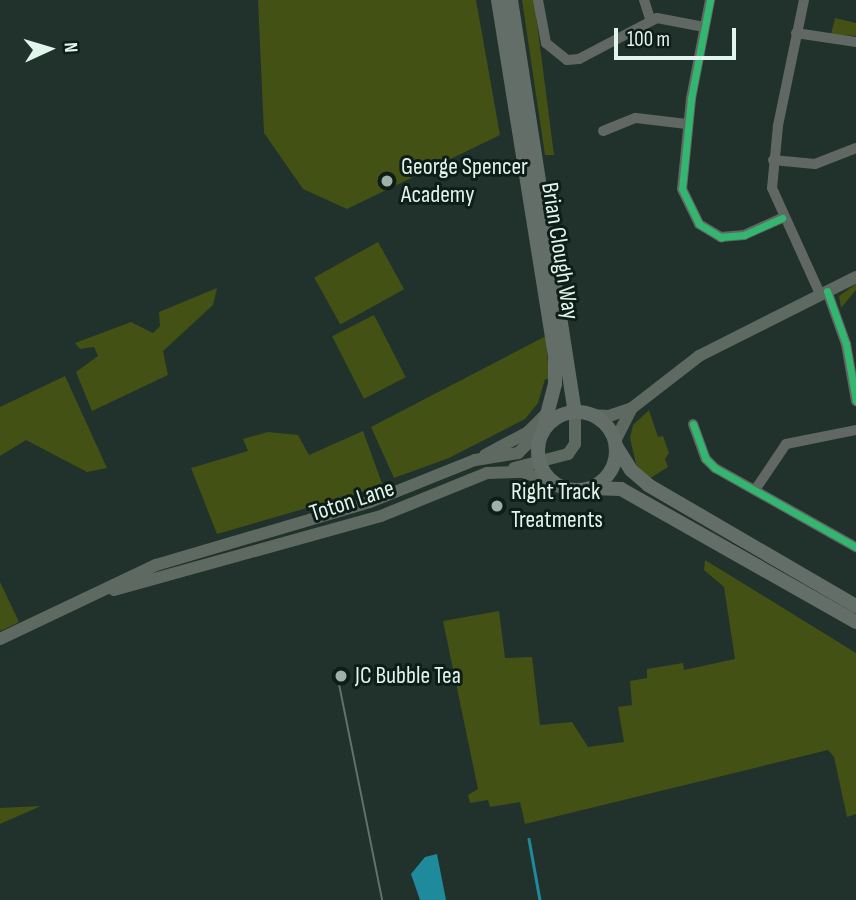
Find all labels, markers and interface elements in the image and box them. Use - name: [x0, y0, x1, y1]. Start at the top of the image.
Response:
- north arrow: [14, 14, 84, 84]
- scale bar: [618, 14, 740, 58]
- text: 100 m: [627, 27, 670, 52]
- text: N: [59, 42, 82, 53]
- place label: George Spencer Academy: [401, 153, 528, 209]
- marker: George Spencer Academy: [379, 173, 395, 189]
- street label: Brian Clough Way: [535, 180, 585, 322]
- street label: Toton Lane: [306, 474, 398, 528]
- place label: Right Track Treatments: [511, 478, 603, 534]
- marker: Right Track Treatments: [489, 498, 505, 514]
- place label: JC Bubble Tea: [355, 662, 461, 690]
- marker: JC Bubble Tea: [333, 668, 349, 684]

